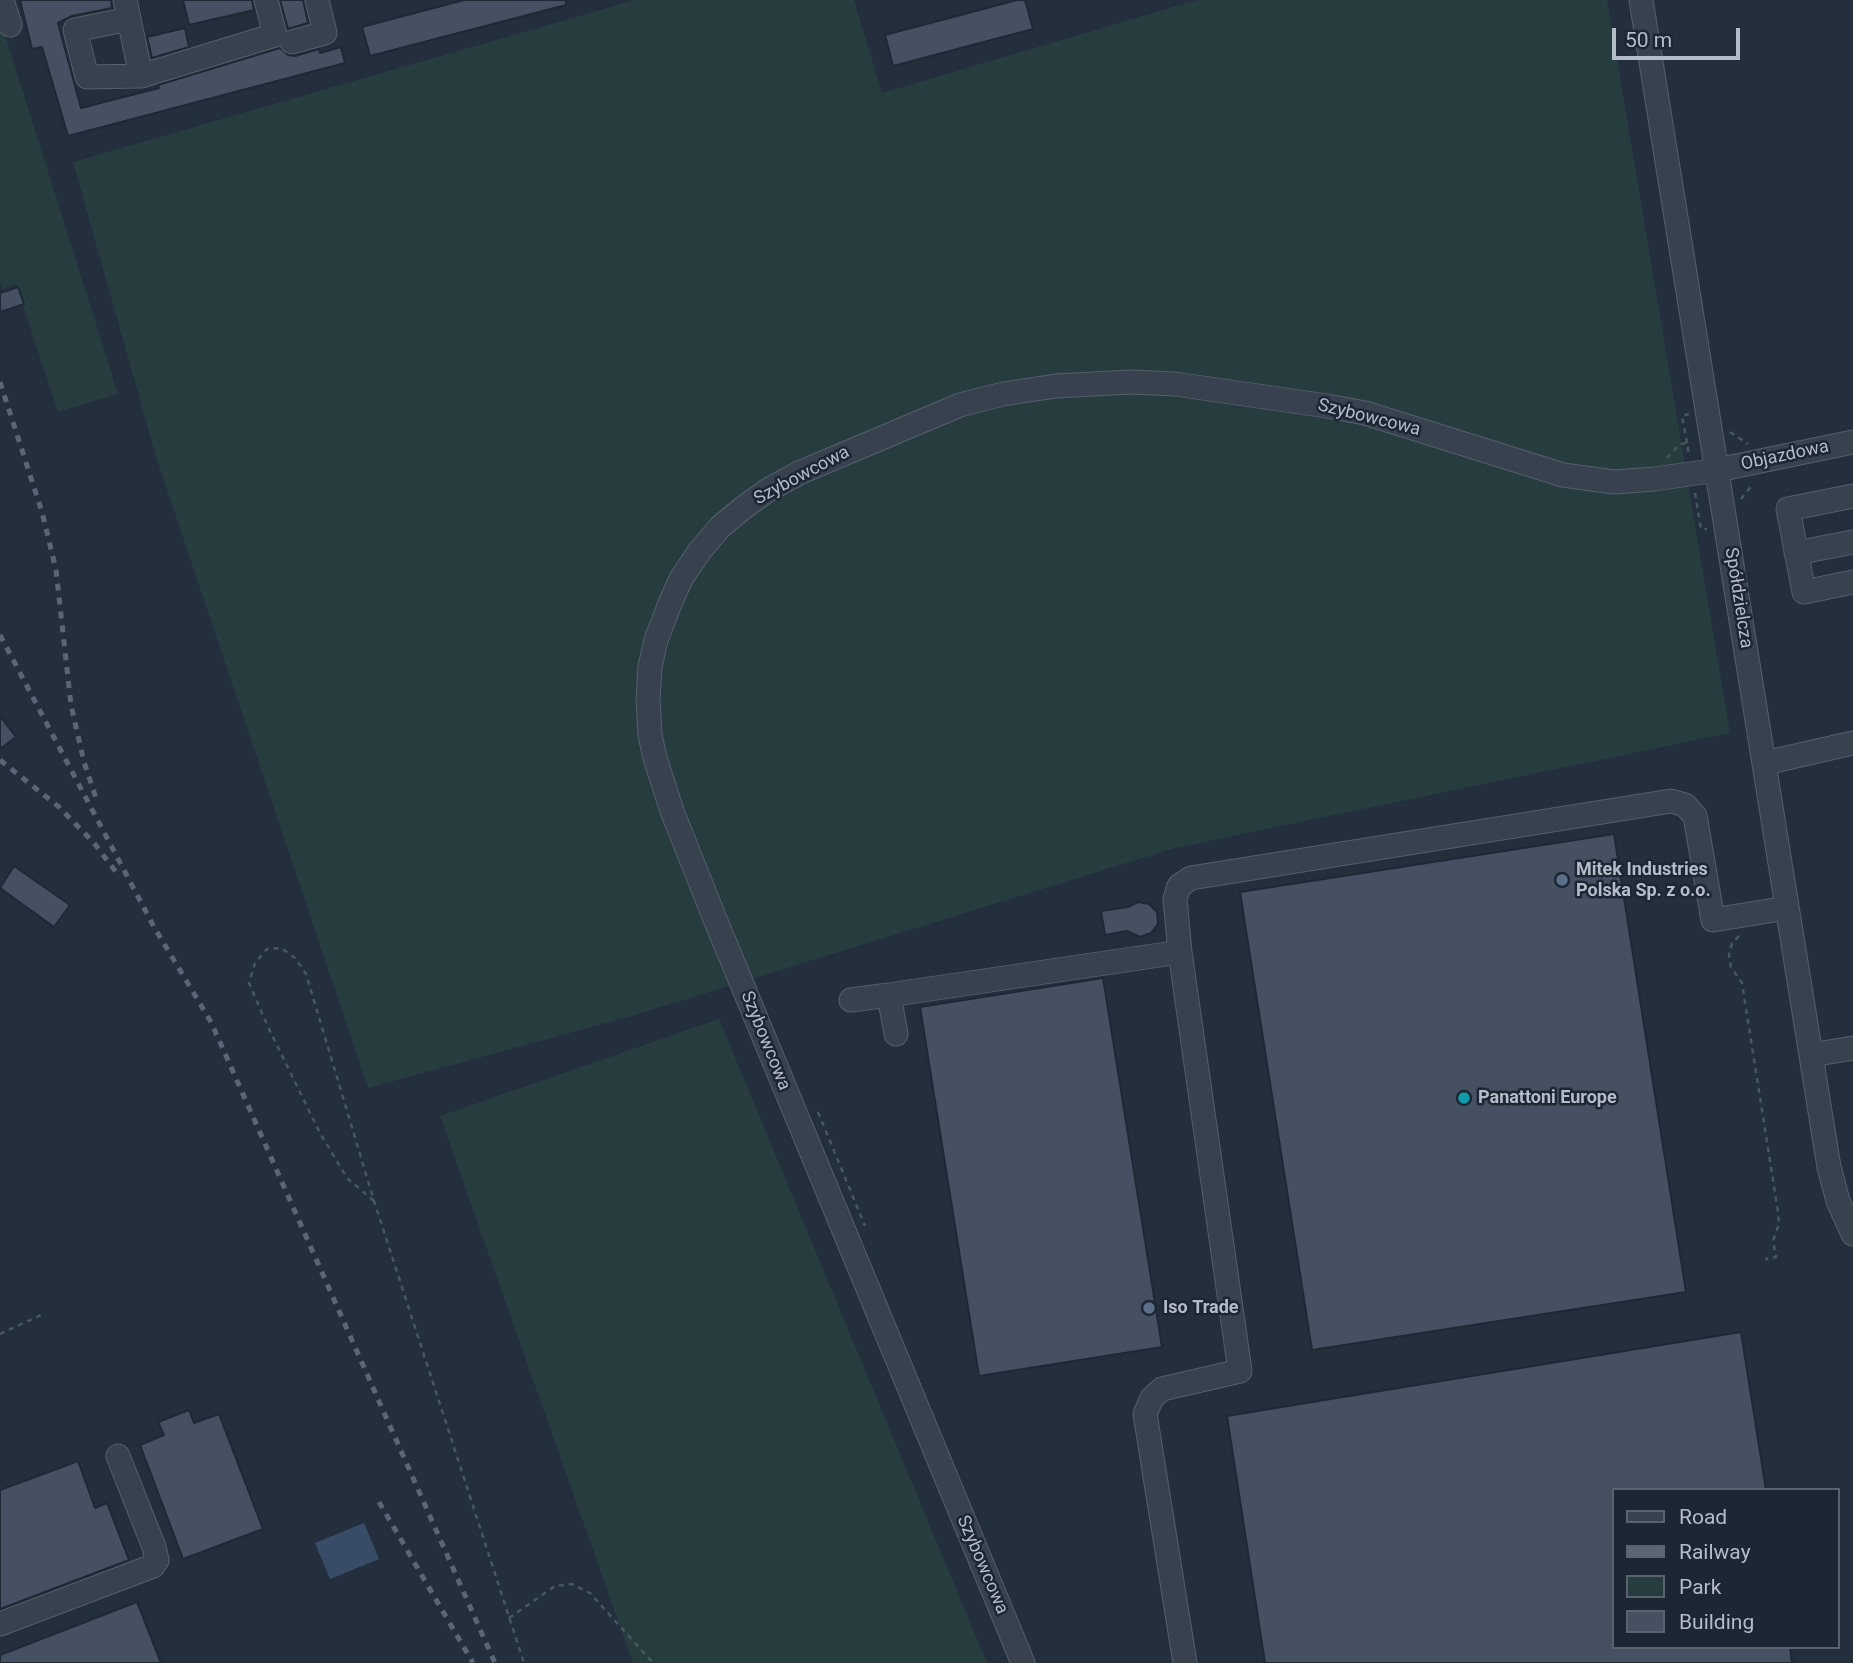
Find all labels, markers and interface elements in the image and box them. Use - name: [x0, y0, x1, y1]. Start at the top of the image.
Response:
- scale bar: [1615, 14, 1743, 58]
- text: 50 m: [1625, 28, 1672, 52]
- street label: Szybowcowa: [1315, 395, 1423, 441]
- street label: Objazdowa: [1739, 436, 1831, 476]
- street label: Szybowcowa: [751, 442, 853, 510]
- street label: Spółdzielcza: [1719, 546, 1757, 650]
- place label: Mitek Industries Polska Sp. z o.o.: [1576, 859, 1711, 902]
- marker: Mitek Industries Polska Sp. z o.o.: [1554, 872, 1570, 888]
- street label: Szybowcowa: [735, 988, 795, 1094]
- place label: Panattoni Europe: [1478, 1087, 1617, 1109]
- marker: Panattoni Europe: [1456, 1090, 1472, 1106]
- place label: Iso Trade: [1163, 1297, 1238, 1319]
- marker: Iso Trade: [1141, 1300, 1157, 1316]
- legend: [1612, 1488, 1839, 1649]
- text: Road: [1679, 1505, 1727, 1529]
- street label: Szybowcowa: [952, 1512, 1012, 1618]
- text: Railway: [1679, 1540, 1751, 1564]
- text: Park: [1679, 1575, 1721, 1599]
- text: Building: [1679, 1610, 1754, 1634]

